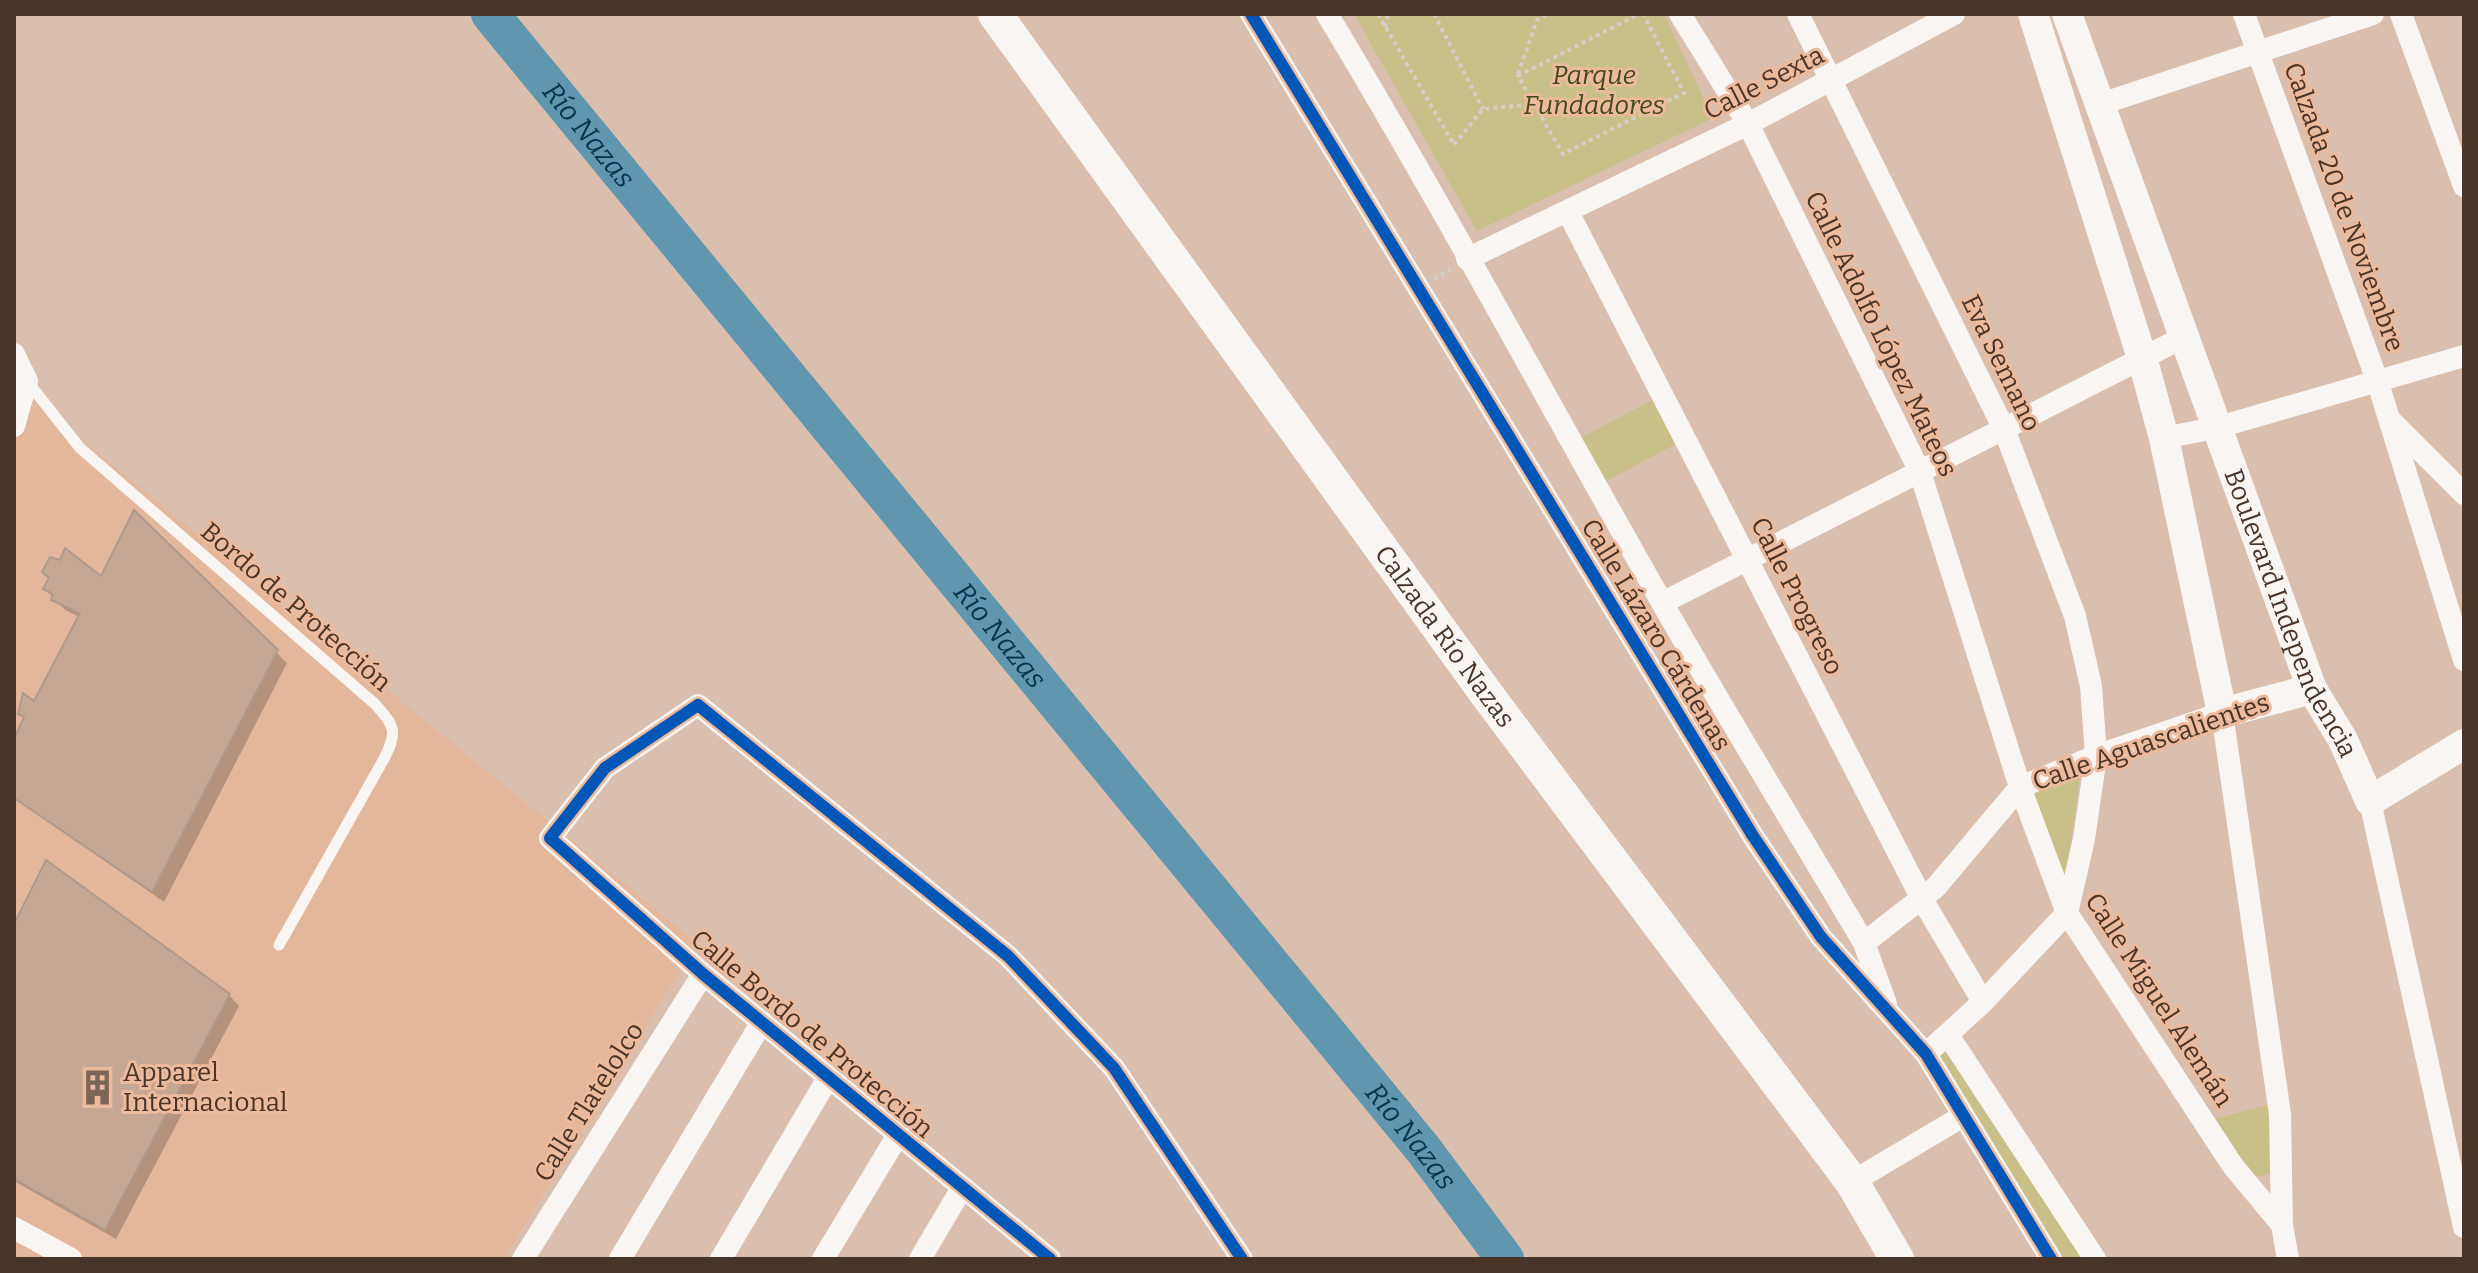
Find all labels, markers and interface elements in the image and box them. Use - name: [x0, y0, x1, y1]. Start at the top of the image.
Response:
- street label: Calle Sexta: [1699, 39, 1829, 127]
- street label: Calzada 20 de Noviembre: [2277, 58, 2411, 356]
- park label: Parque Fundadores: [1523, 60, 1665, 121]
- water label: Río Nazas: [536, 75, 642, 194]
- street label: Calle Adolfo López Mateos: [1798, 186, 1964, 482]
- street label: Eva Semano: [1955, 290, 2047, 436]
- street label: Boulevard Independencia: [2218, 465, 2364, 762]
- street label: Calle Progreso: [1744, 512, 1850, 680]
- street label: Calle Lázaro Cárdenas: [1574, 513, 1738, 757]
- street label: Bordo de Protección: [194, 516, 398, 698]
- street label: Calzada Río Nazas: [1369, 539, 1522, 733]
- water label: Río Nazas: [948, 576, 1054, 694]
- street label: Calle Aguascalientes: [2028, 687, 2274, 797]
- street label: Calle Miguel Alemán: [2078, 887, 2240, 1113]
- street label: Calle Bordo de Protección: [684, 923, 940, 1145]
- street label: Calle Tlatelolco: [528, 1017, 650, 1187]
- place label: Apparel Internacional: [123, 1057, 288, 1118]
- building icon: Apparel Internacional: [78, 1068, 116, 1106]
- water label: Río Nazas: [1359, 1076, 1464, 1196]

